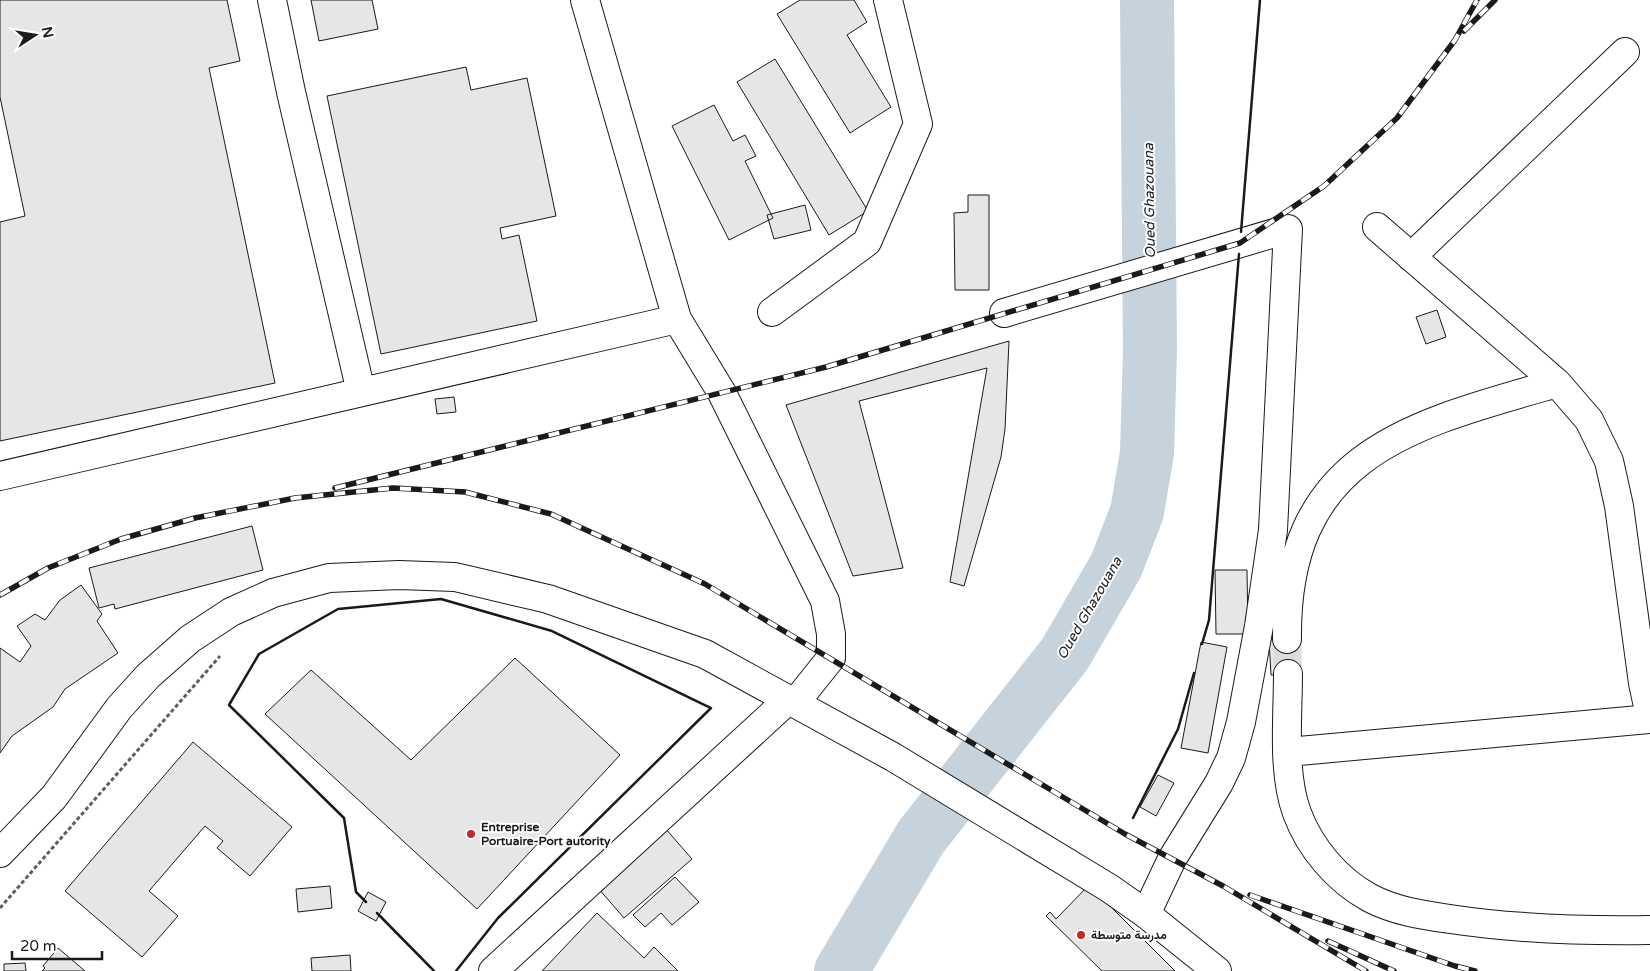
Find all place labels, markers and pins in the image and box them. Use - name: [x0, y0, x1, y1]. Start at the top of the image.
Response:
- place label: Entreprise Portuaire-Port autority: [481, 820, 611, 849]
- marker: Entreprise Portuaire-Port autority: [465, 828, 477, 840]
- place label: مدرسة متوسطة: [1091, 928, 1167, 943]
- marker: مدرسة متوسطة: [1075, 929, 1087, 941]

